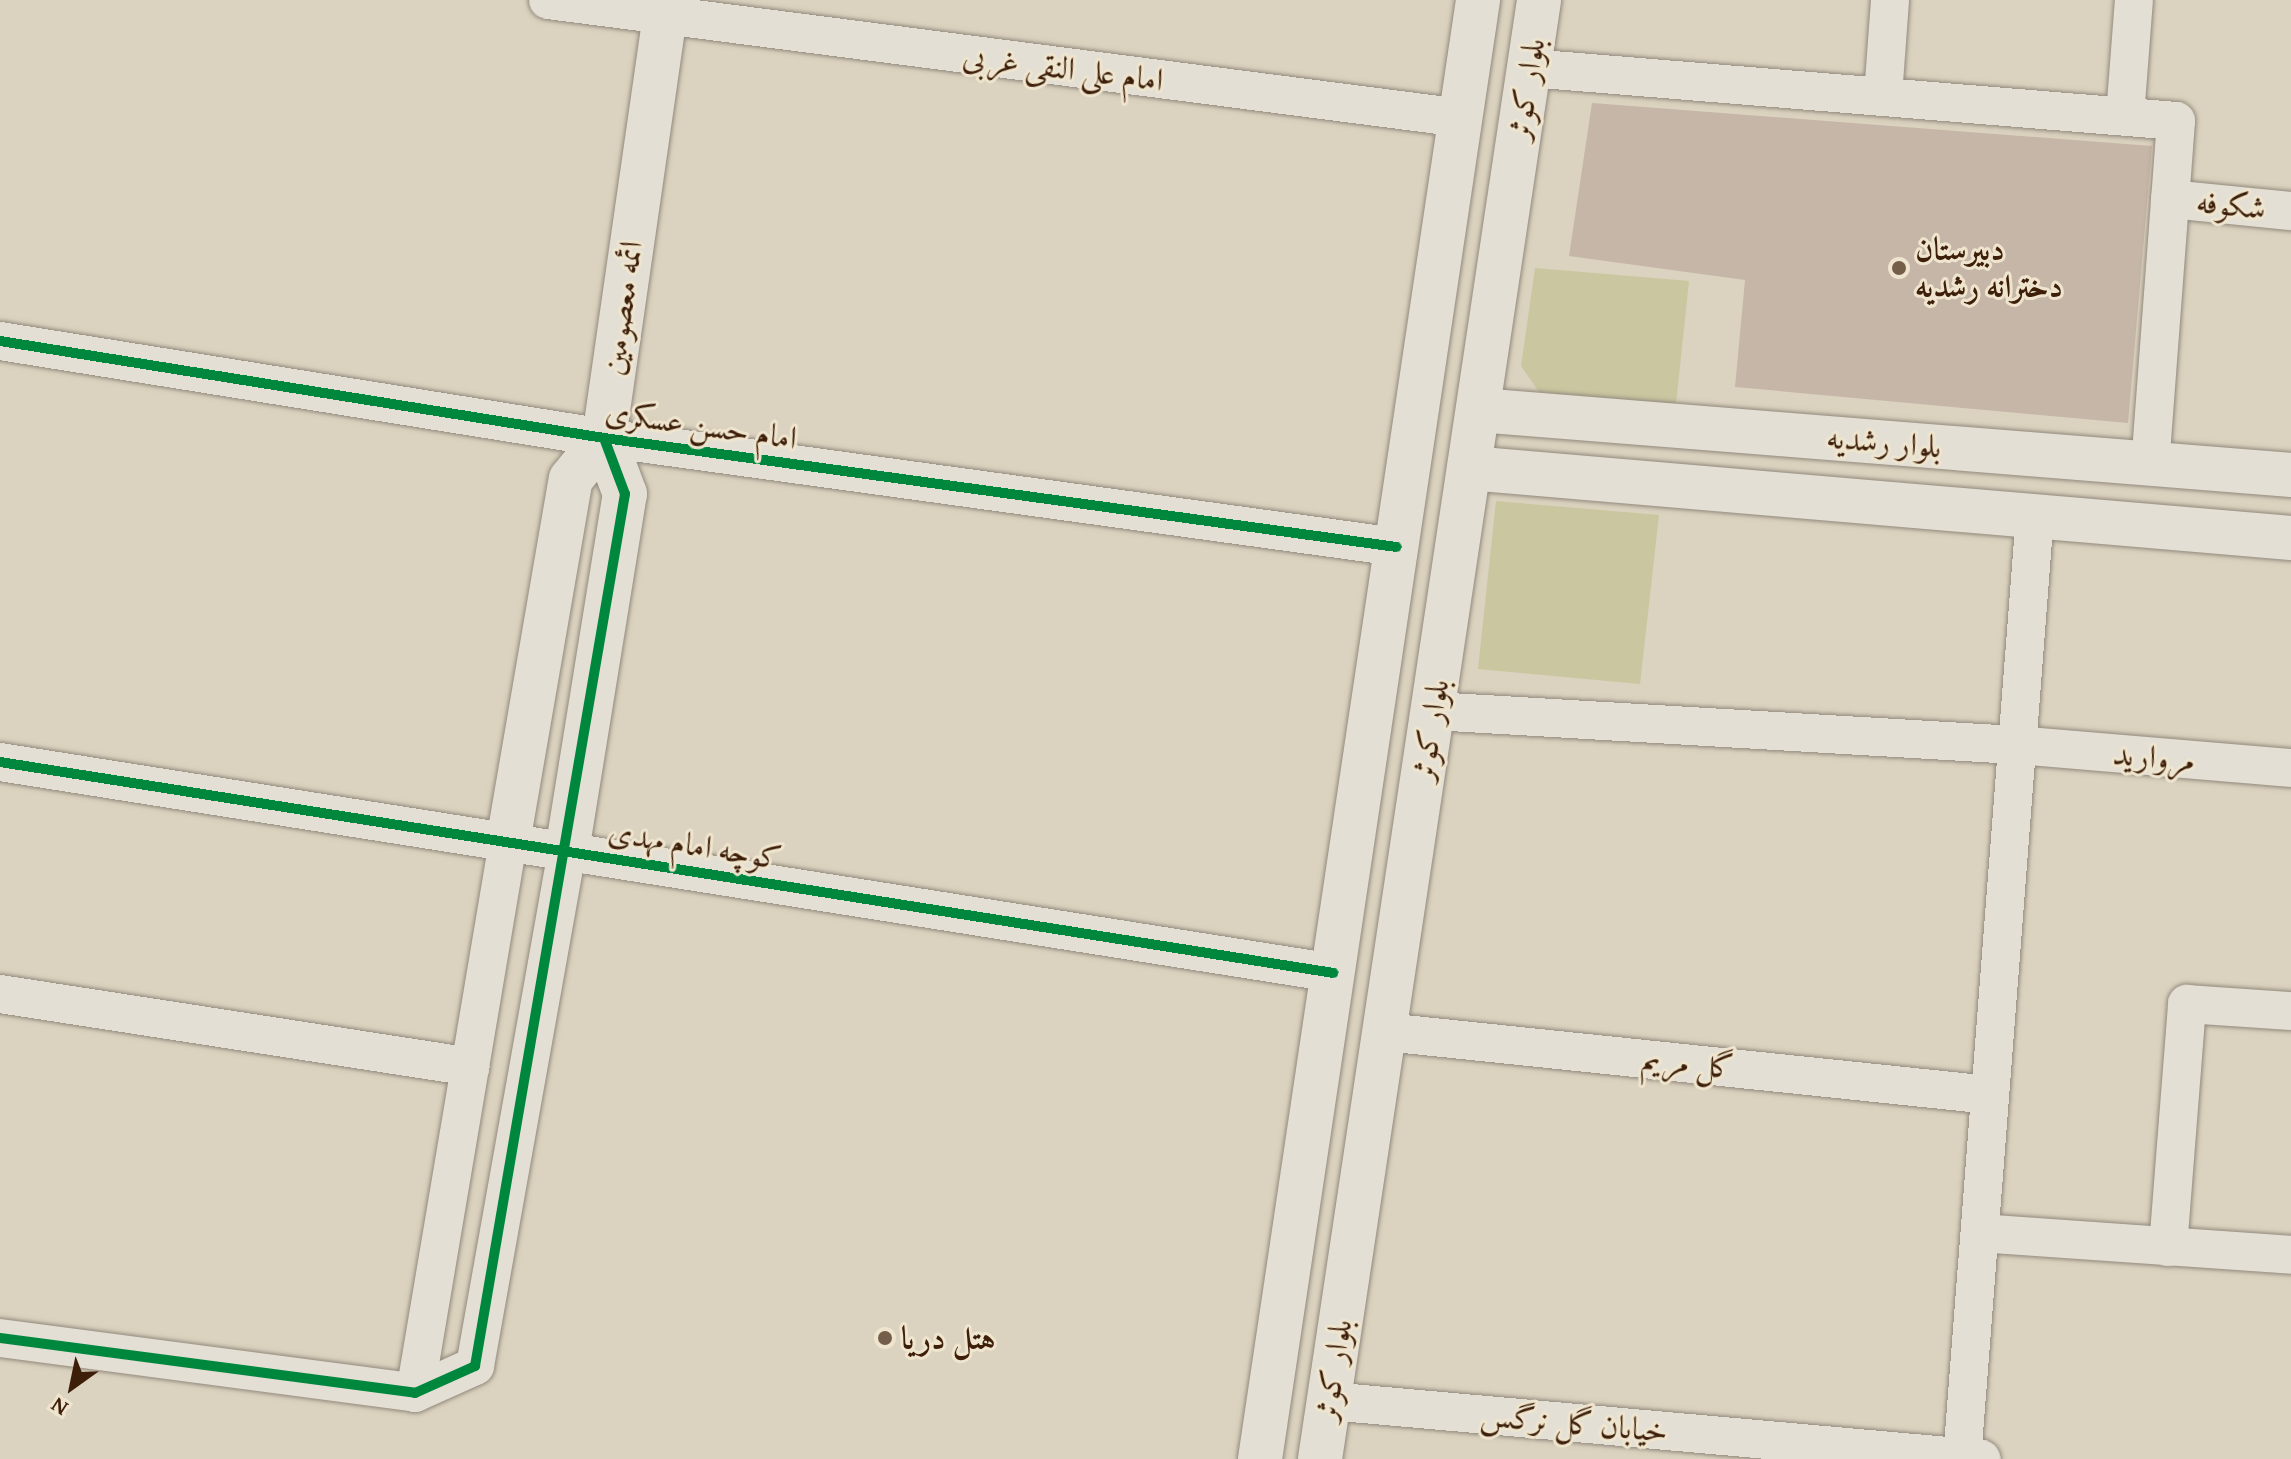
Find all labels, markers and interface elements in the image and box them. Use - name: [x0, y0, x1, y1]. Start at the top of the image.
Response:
- street label: بلوار کوثر: [1499, 35, 1553, 143]
- street label: امام علی النقی غربی: [960, 37, 1166, 99]
- street label: شکوفه: [2194, 182, 2268, 228]
- place label: دبیرستان دخترانه رشدیه: [1915, 231, 2063, 306]
- street label: ائمه معصومین: [594, 238, 650, 378]
- marker: دبیرستان دخترانه رشدیه: [1890, 259, 1908, 277]
- street label: امام حسن عسکری: [603, 393, 799, 457]
- street label: بلوار رشدیه: [1825, 418, 1943, 466]
- street label: بلوار کوثر: [1403, 676, 1457, 784]
- street label: مروارید: [2111, 734, 2197, 780]
- street label: کوچه امام مهدی: [605, 812, 785, 878]
- street label: گل مریم: [1640, 1039, 1736, 1087]
- street label: بلوار کوثر: [1306, 1316, 1360, 1424]
- place label: هتل دریا: [901, 1319, 995, 1357]
- marker: هتل دریا: [876, 1329, 894, 1347]
- north arrow: [32, 1347, 112, 1427]
- text: N: [44, 1390, 74, 1425]
- street label: خیابان گل نرگس: [1479, 1396, 1669, 1450]

